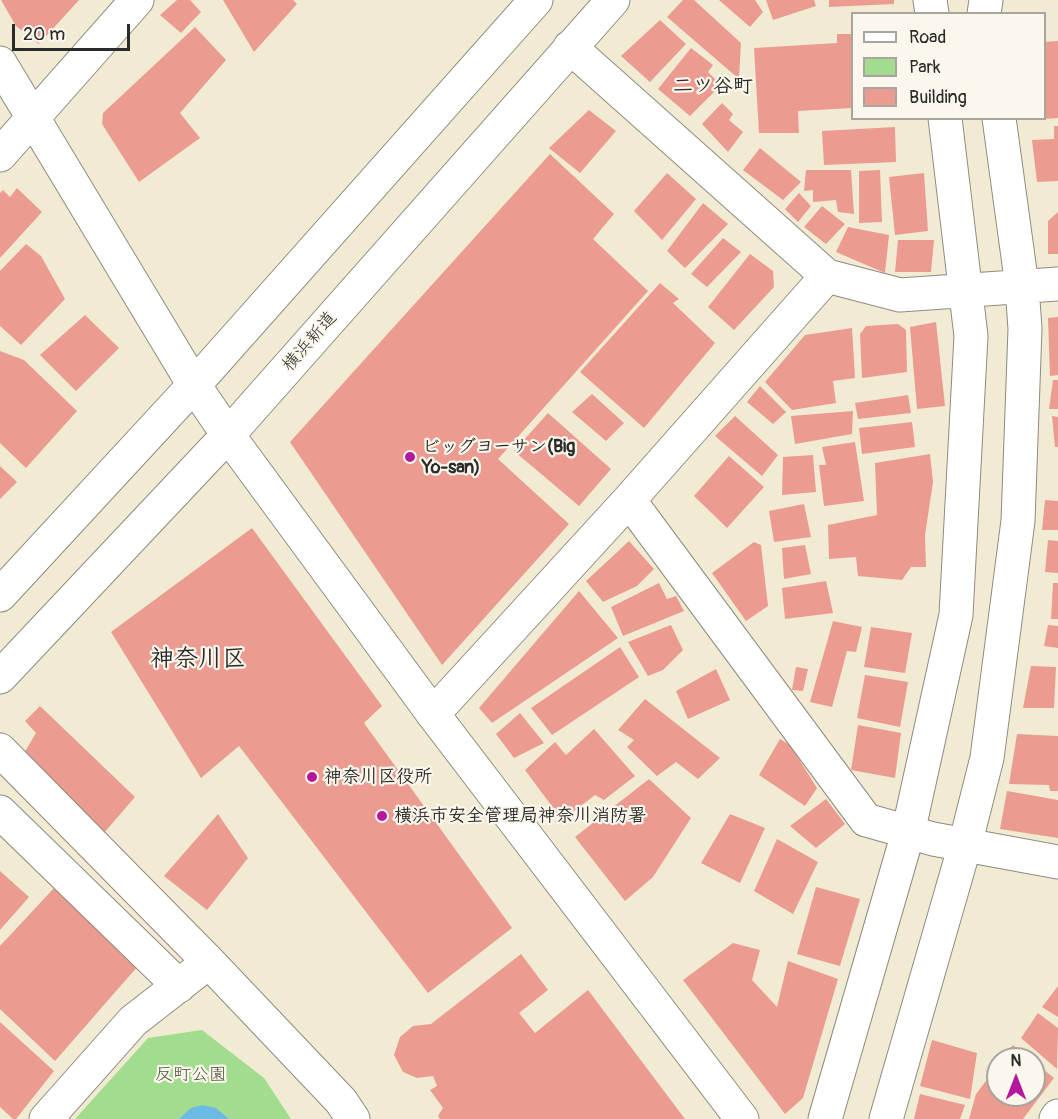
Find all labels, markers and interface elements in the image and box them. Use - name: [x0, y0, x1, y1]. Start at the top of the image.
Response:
- scale bar: [15, 12, 134, 50]
- legend: [851, 12, 1046, 120]
- text: 20 m: [23, 23, 65, 46]
- text: Road: [909, 26, 946, 49]
- text: Park: [909, 56, 941, 79]
- district label: 二ツ谷町: [673, 75, 753, 99]
- text: Building: [909, 86, 967, 109]
- street label: 横浜新道: [278, 308, 342, 376]
- place label: ビッグヨーサン(Big Yo-san): [422, 436, 575, 478]
- marker: ビッグヨーサン(Big Yo-san): [403, 450, 417, 464]
- district label: 神奈川区: [150, 646, 246, 674]
- place label: 神奈川区役所: [324, 766, 432, 788]
- marker: 神奈川区役所: [305, 770, 319, 784]
- place label: 横浜市安全管理局神奈川消防署: [394, 805, 646, 827]
- marker: 横浜市安全管理局神奈川消防署: [375, 809, 389, 823]
- north arrow: [986, 1047, 1046, 1107]
- text: N: [1011, 1051, 1021, 1071]
- park label: 反町公園: [155, 1064, 227, 1086]

